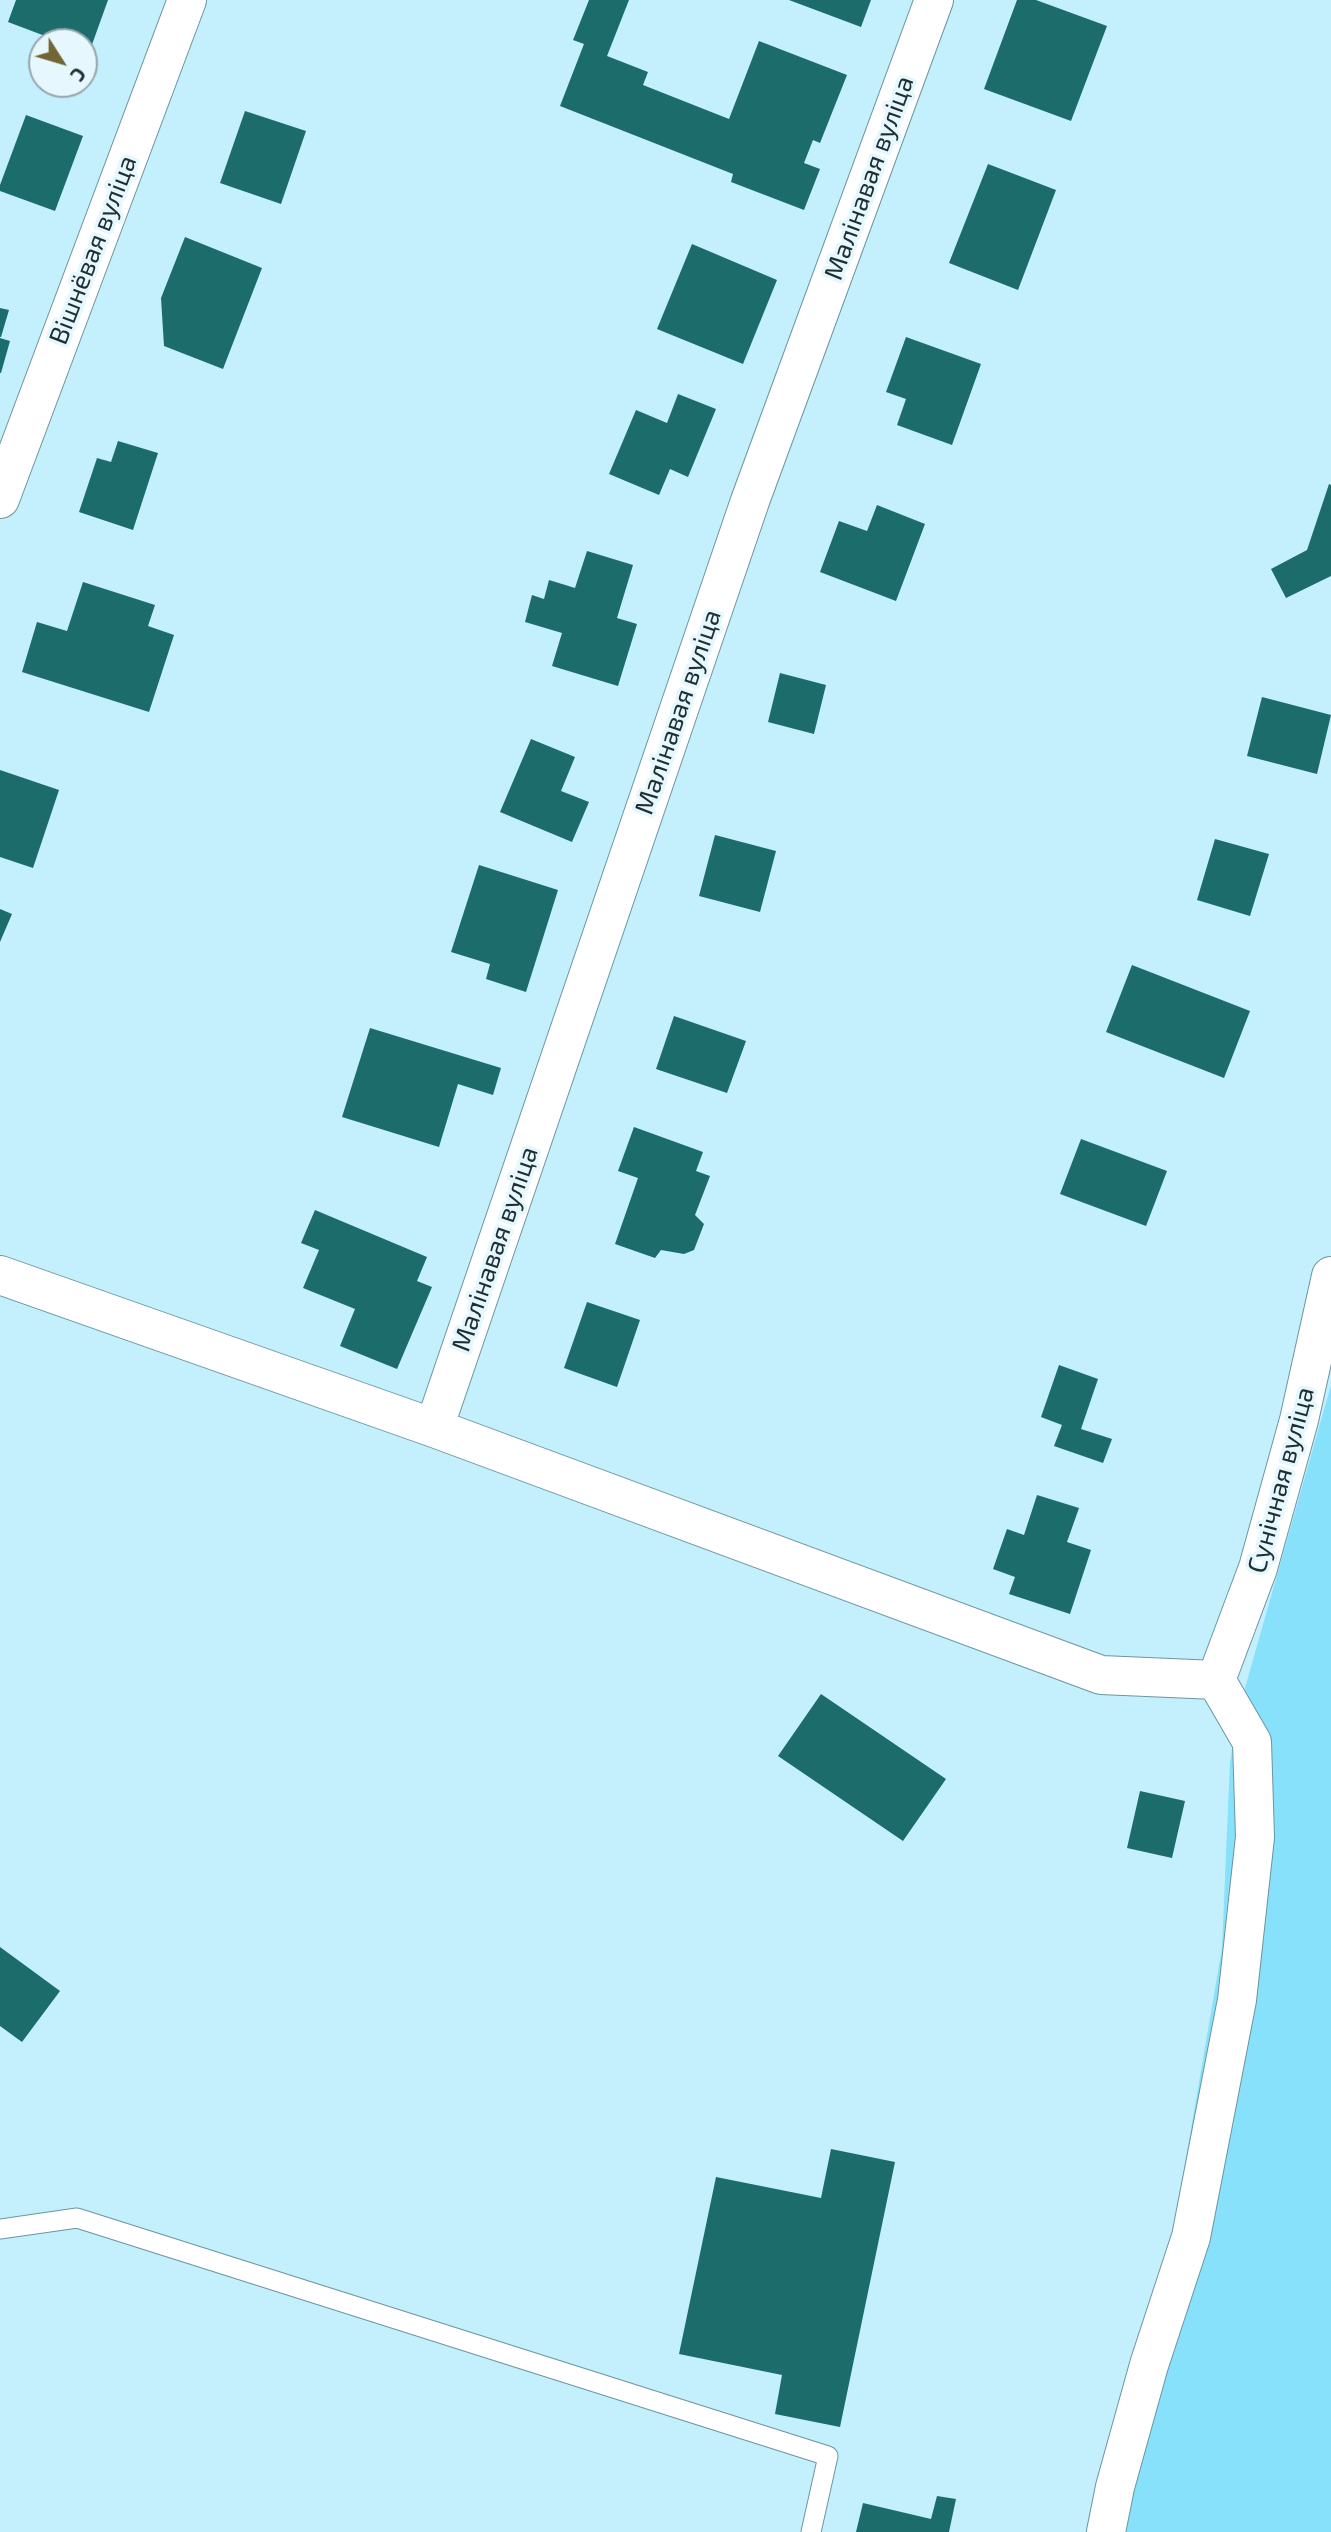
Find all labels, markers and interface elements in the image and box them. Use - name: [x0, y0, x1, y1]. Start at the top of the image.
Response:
- north arrow: [28, 28, 98, 98]
- text: С: [66, 63, 91, 86]
- street label: Малінавая вуліца: [818, 72, 920, 284]
- street label: Вішнёвая вуліца: [43, 151, 143, 349]
- street label: Малінавая вуліца: [628, 605, 728, 819]
- street label: Малінавая вуліца: [445, 1142, 545, 1356]
- street label: Сунічная вуліца: [1241, 1383, 1321, 1577]

